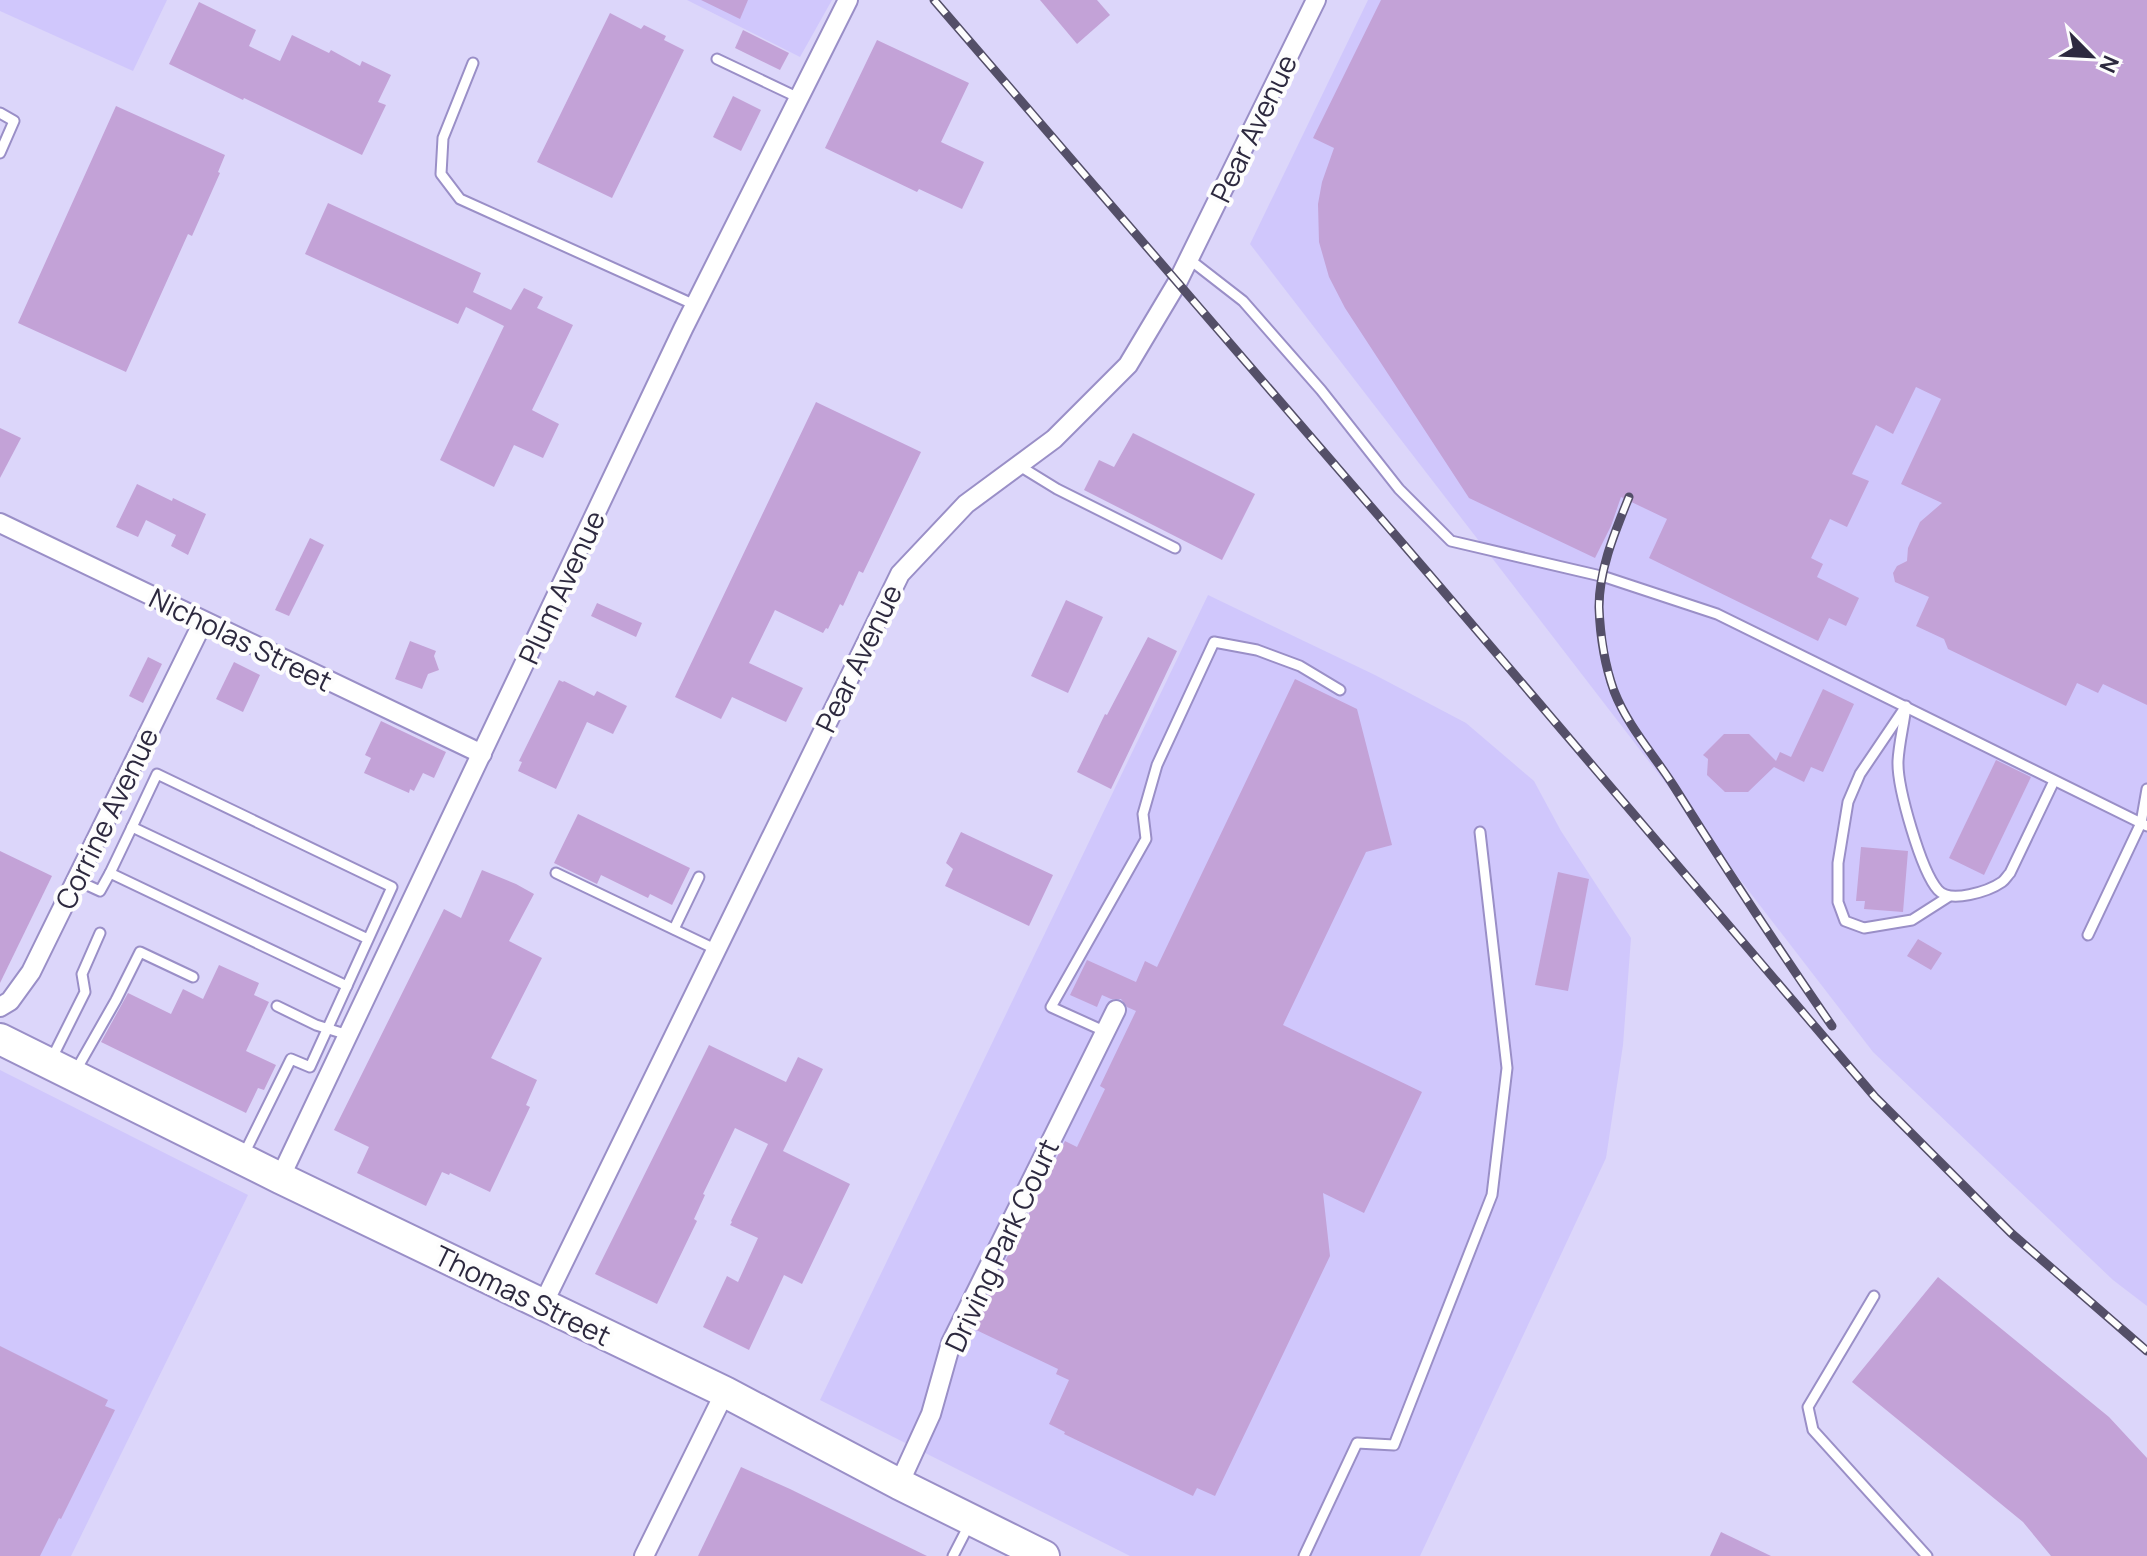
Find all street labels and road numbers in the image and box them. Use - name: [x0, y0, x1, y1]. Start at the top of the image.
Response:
- street label: Pear Avenue: [1201, 48, 1305, 208]
- street label: Plum Avenue: [509, 504, 613, 670]
- street label: Nicholas Street: [143, 578, 339, 700]
- street label: Pear Avenue: [806, 578, 910, 738]
- street label: Corrine Avenue: [46, 721, 166, 915]
- street label: Driving Park Court: [935, 1132, 1067, 1358]
- street label: Thomas Street: [429, 1236, 617, 1354]

